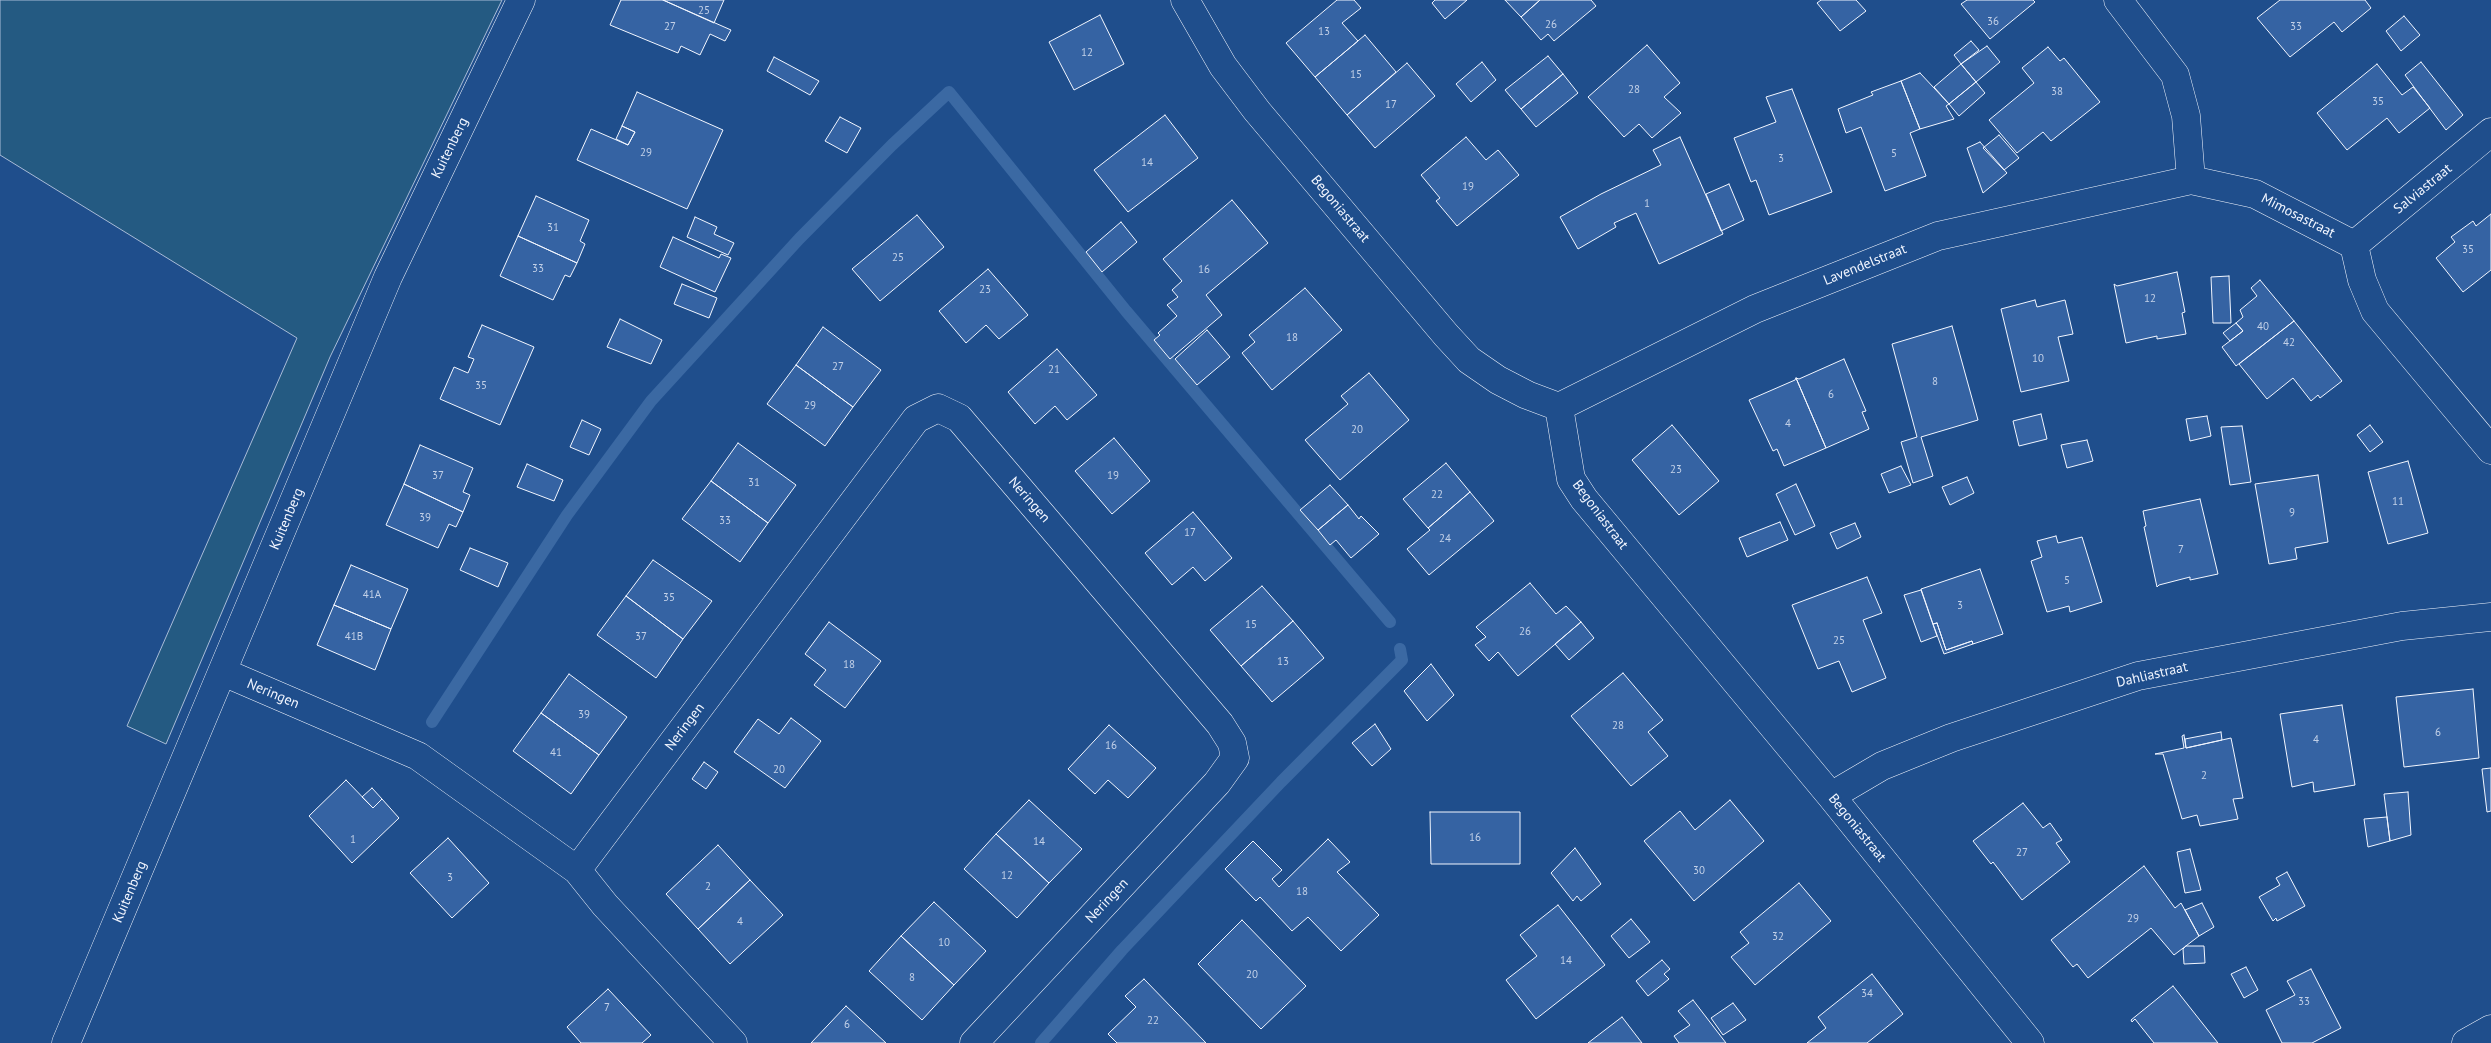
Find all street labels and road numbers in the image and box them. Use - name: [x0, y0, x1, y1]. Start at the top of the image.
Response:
- street label: Kuitenberg: [428, 115, 472, 181]
- street label: Salviastraat: [2391, 160, 2455, 218]
- street label: Begoniastraat: [1307, 172, 1373, 246]
- street label: Mimosastraat: [2258, 190, 2338, 242]
- street label: Lavendelstraat: [1821, 241, 1909, 289]
- street label: Neringen: [1005, 474, 1053, 526]
- street label: Begoniastraat: [1568, 477, 1632, 553]
- street label: Kuitenberg: [266, 485, 308, 553]
- street label: Dahliastraat: [2115, 659, 2189, 691]
- street label: Neringen: [244, 676, 302, 712]
- street label: Neringen: [662, 700, 708, 754]
- street label: Begoniastraat: [1824, 791, 1890, 865]
- street label: Kuitenberg: [109, 858, 151, 926]
- street label: Neringen: [1082, 875, 1132, 927]

